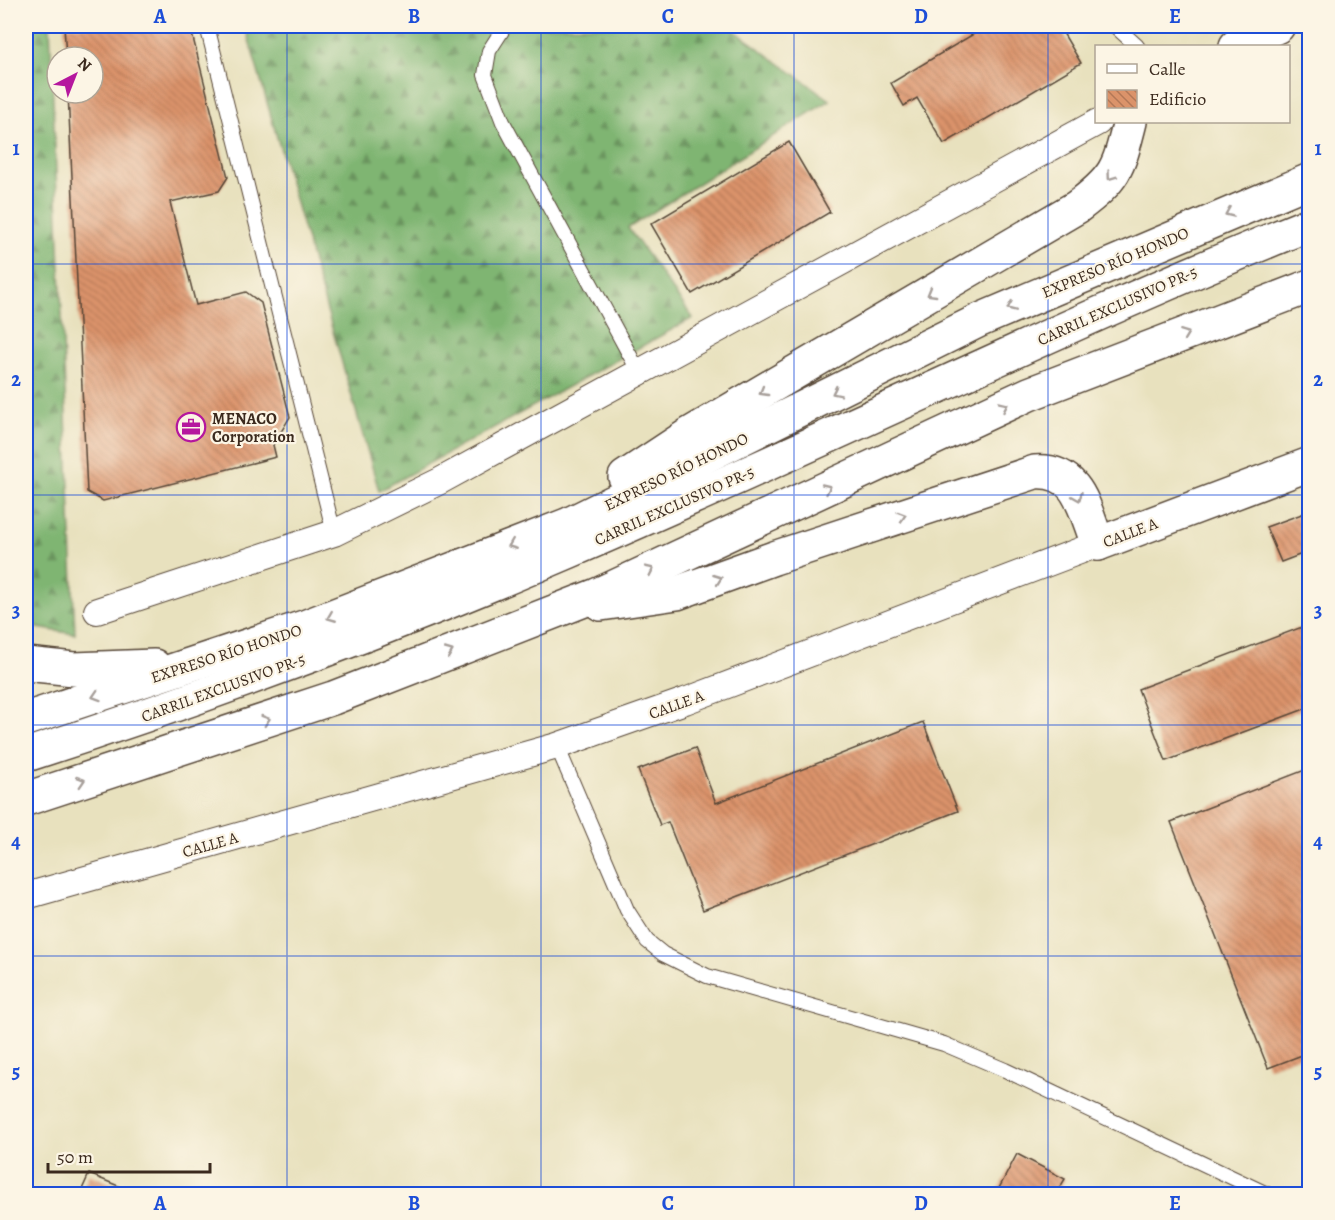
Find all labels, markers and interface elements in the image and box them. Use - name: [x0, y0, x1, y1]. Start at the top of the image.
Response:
- text: A: [153, 3, 167, 30]
- text: B: [408, 3, 420, 30]
- text: C: [662, 3, 674, 30]
- text: D: [914, 3, 928, 30]
- text: E: [1169, 3, 1181, 30]
- north arrow: [45, 45, 105, 105]
- legend: [1095, 45, 1290, 123]
- text: N: [73, 53, 96, 77]
- text: Calle: [1149, 57, 1186, 81]
- text: Edificio: [1149, 87, 1206, 111]
- text: 1: [12, 135, 20, 162]
- text: 1: [1314, 135, 1322, 162]
- one-way arrow: [1107, 169, 1118, 180]
- one-way arrow: [1224, 206, 1235, 218]
- street label: EXPRESO RÍO HONDO: [1039, 222, 1192, 304]
- street label: CARRIL EXCLUSIVO PR-5: [1034, 261, 1201, 351]
- one-way arrow: [927, 286, 937, 297]
- one-way arrow: [1006, 300, 1017, 312]
- one-way arrow: [1179, 329, 1190, 341]
- text: 2: [11, 366, 21, 393]
- text: 2: [1313, 366, 1323, 393]
- one-way arrow: [759, 384, 769, 396]
- one-way arrow: [831, 384, 842, 396]
- one-way arrow: [997, 401, 1008, 413]
- place label: MENACO Corporation: [212, 408, 295, 448]
- office icon: MENACO Corporation: [175, 411, 207, 443]
- street label: EXPRESO RÍO HONDO: [601, 427, 752, 516]
- street label: CARRIL EXCLUSIVO PR-5: [591, 461, 758, 551]
- one-way arrow: [820, 483, 831, 495]
- one-way arrow: [1071, 490, 1083, 501]
- one-way arrow: [896, 510, 907, 523]
- street label: CALLE A: [1100, 512, 1161, 553]
- one-way arrow: [508, 538, 519, 550]
- one-way arrow: [644, 565, 655, 577]
- one-way arrow: [712, 573, 722, 586]
- text: 3: [12, 597, 20, 624]
- text: 3: [1314, 597, 1322, 624]
- one-way arrow: [326, 610, 337, 622]
- street label: EXPRESO RÍO HONDO: [148, 619, 305, 689]
- one-way arrow: [443, 647, 454, 660]
- street label: CARRIL EXCLUSIVO PR-5: [138, 648, 308, 728]
- street label: CALLE A: [646, 685, 707, 725]
- one-way arrow: [91, 689, 102, 701]
- one-way arrow: [260, 715, 271, 727]
- one-way arrow: [75, 776, 86, 788]
- street label: CALLE A: [180, 826, 241, 863]
- text: 4: [11, 828, 21, 855]
- text: 4: [1313, 828, 1323, 855]
- text: 5: [12, 1058, 20, 1085]
- text: 5: [1314, 1058, 1322, 1085]
- scale bar: [48, 1136, 210, 1174]
- text: 50 m: [57, 1145, 93, 1169]
- text: A: [153, 1190, 167, 1217]
- text: B: [408, 1190, 420, 1217]
- text: C: [662, 1190, 674, 1217]
- text: D: [914, 1190, 928, 1217]
- text: E: [1169, 1190, 1181, 1217]

